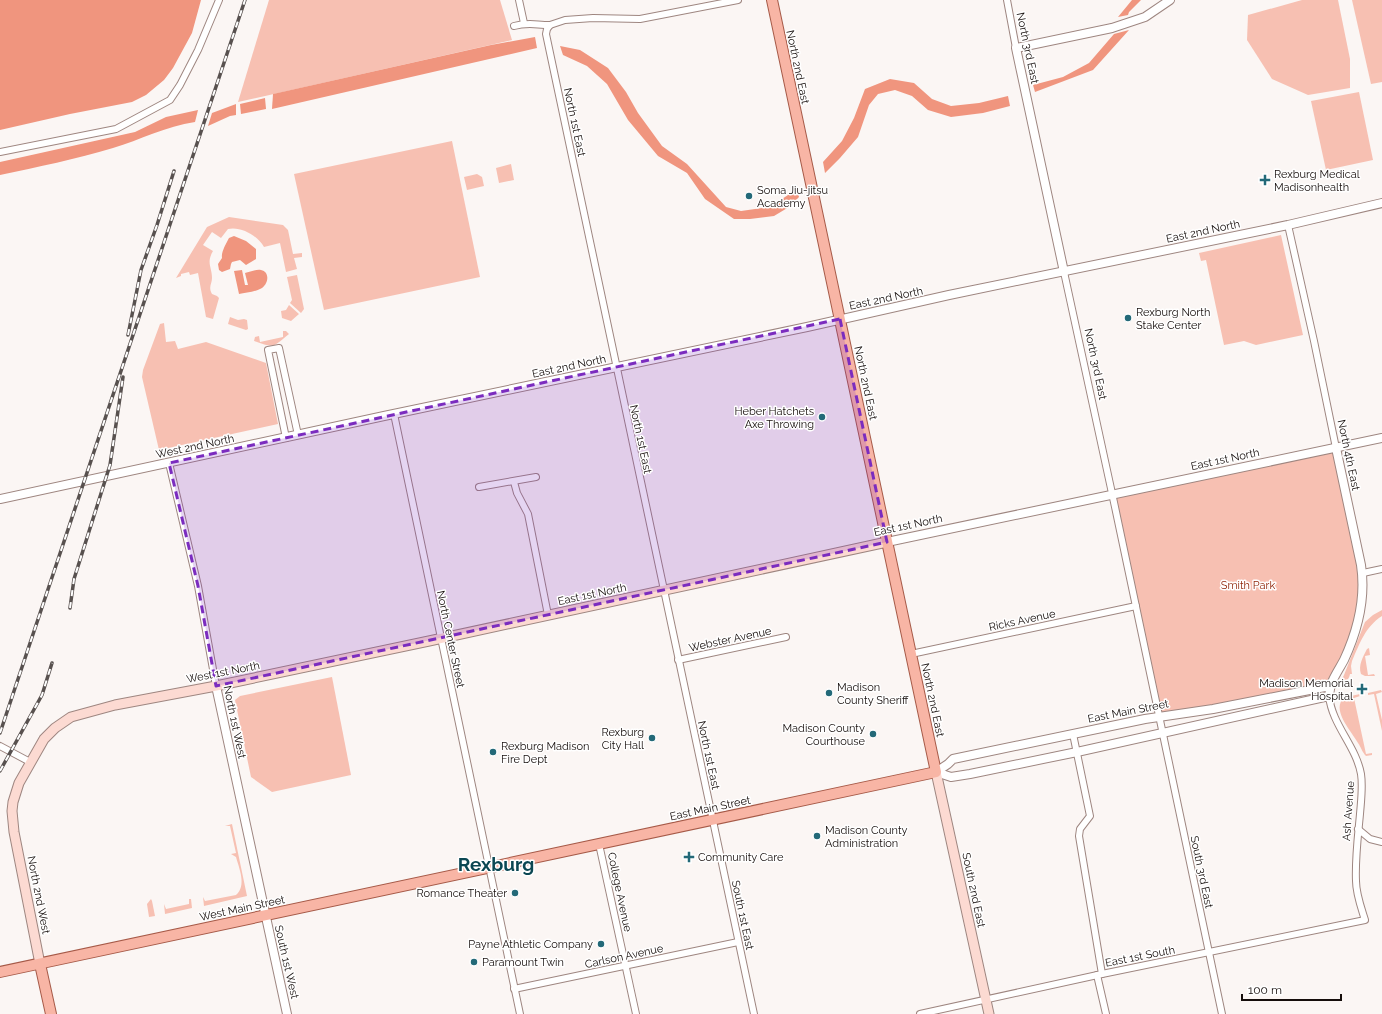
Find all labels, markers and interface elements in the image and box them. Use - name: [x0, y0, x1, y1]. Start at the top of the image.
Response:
- street label: North 3rd East: [1014, 11, 1041, 85]
- street label: North 2nd East: [783, 29, 812, 106]
- street label: North 1st East: [561, 87, 588, 158]
- place label: Rexburg Medical Madisonhealth: [1274, 168, 1360, 194]
- marker: Rexburg Medical Madisonhealth: [1259, 174, 1271, 186]
- place label: Soma Jiu-jitsu Academy: [757, 184, 828, 210]
- marker: Soma Jiu-jitsu Academy: [744, 191, 754, 201]
- street label: East 2nd North: [1165, 217, 1241, 246]
- street label: East 2nd North: [848, 284, 924, 313]
- place label: Rexburg North Stake Center: [1136, 306, 1210, 332]
- marker: Rexburg North Stake Center: [1123, 313, 1133, 323]
- street label: North 3rd East: [1082, 327, 1109, 401]
- street label: North 2nd East: [851, 345, 880, 422]
- street label: East 2nd North: [531, 352, 607, 381]
- street label: North 1st East: [627, 404, 654, 475]
- place label: Heber Hatchets Axe Throwing: [734, 405, 814, 431]
- marker: Heber Hatchets Axe Throwing: [817, 412, 827, 422]
- street label: North 4th East: [1335, 418, 1362, 492]
- street label: West 2nd North: [155, 432, 235, 461]
- street label: East 1st North: [1190, 446, 1261, 473]
- street label: East 1st North: [873, 512, 944, 539]
- park label: Smith Park: [1221, 579, 1275, 592]
- street label: East 1st North: [557, 581, 628, 608]
- street label: North Center Street: [434, 589, 467, 689]
- street label: Ricks Avenue: [988, 607, 1057, 634]
- street label: Webster Avenue: [688, 624, 773, 655]
- street label: West 1st North: [185, 659, 261, 686]
- street label: North 2nd East: [918, 662, 947, 739]
- place label: Madison Memorial Hospital: [1259, 677, 1353, 703]
- place label: Madison County Sheriff: [837, 681, 909, 707]
- marker: Madison Memorial Hospital: [1356, 683, 1368, 695]
- street label: North 1st West: [220, 685, 249, 760]
- marker: Madison County Sheriff: [824, 688, 834, 698]
- street label: East Main Street: [1087, 697, 1170, 726]
- street label: North 1st East: [695, 720, 722, 791]
- place label: Madison County Courthouse: [782, 722, 866, 748]
- place label: Rexburg City Hall: [601, 726, 644, 752]
- marker: Madison County Courthouse: [868, 729, 878, 739]
- marker: Rexburg City Hall: [647, 733, 657, 743]
- place label: Rexburg Madison Fire Dept: [501, 740, 590, 766]
- marker: Rexburg Madison Fire Dept: [488, 747, 498, 757]
- street label: Ash Avenue: [1340, 780, 1357, 841]
- street label: East Main Street: [669, 794, 752, 823]
- place label: Madison County Administration: [825, 824, 908, 850]
- marker: Madison County Administration: [812, 831, 822, 841]
- street label: South 3rd East: [1188, 835, 1216, 910]
- street label: College Avenue: [605, 851, 634, 934]
- marker: Community Care: [683, 851, 695, 863]
- place label: Community Care: [698, 851, 784, 864]
- street label: South 2nd East: [959, 852, 988, 929]
- district label: Rexburg: [458, 853, 534, 875]
- street label: North 2nd West: [25, 855, 53, 936]
- street label: South 1st East: [729, 879, 756, 951]
- place label: Romance Theater: [417, 887, 507, 900]
- marker: Romance Theater: [510, 888, 520, 898]
- street label: West Main Street: [198, 893, 286, 924]
- street label: South 1st West: [272, 924, 301, 1000]
- place label: Payne Athletic Company: [468, 938, 593, 951]
- marker: Payne Athletic Company: [596, 939, 606, 949]
- street label: Carlson Avenue: [584, 942, 665, 971]
- street label: East 1st South: [1104, 943, 1176, 970]
- place label: Paramount Twin: [482, 956, 564, 969]
- marker: Paramount Twin: [469, 957, 479, 967]
- scale bar: [1242, 976, 1341, 1002]
- text: 100 m: [1248, 983, 1282, 997]

